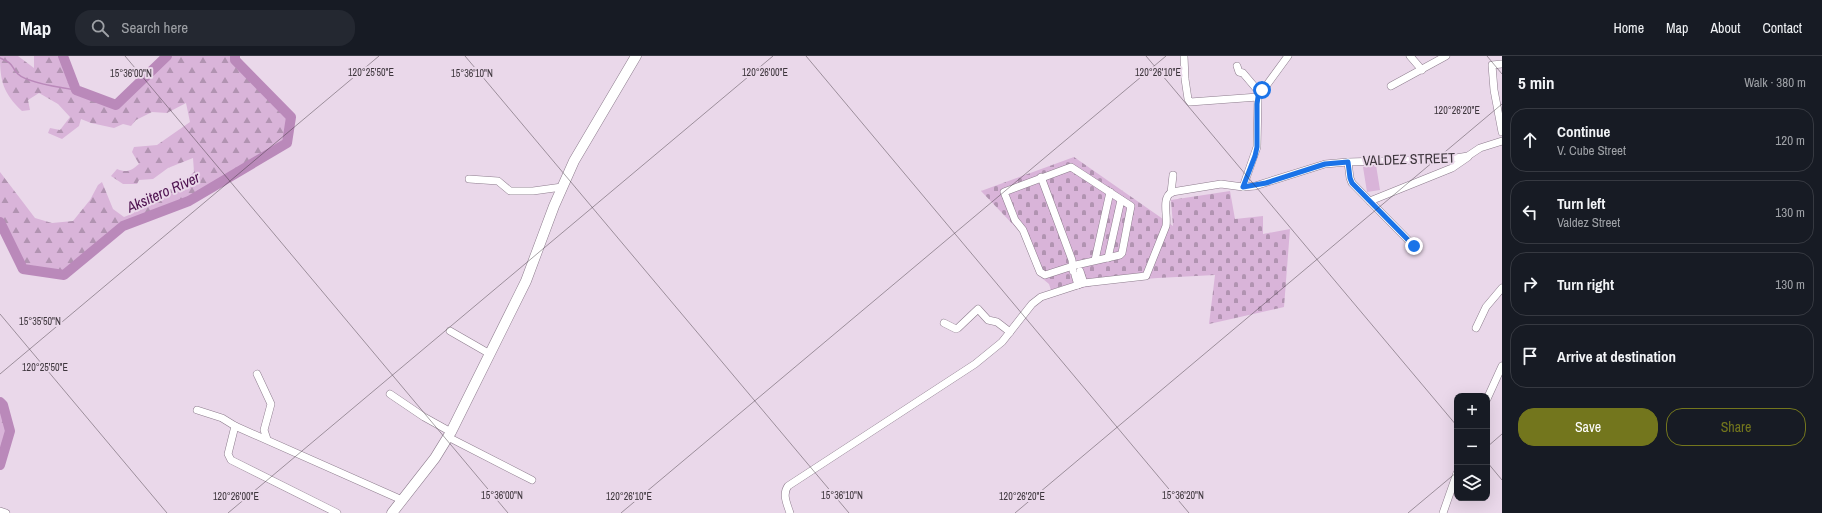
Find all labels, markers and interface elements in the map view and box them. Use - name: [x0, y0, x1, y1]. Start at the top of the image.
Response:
- search box: [75, 10, 355, 46]
- text: Map: [20, 15, 51, 41]
- icon: search: [89, 17, 111, 39]
- text: Search here: [121, 17, 188, 38]
- text: Home: [1613, 19, 1644, 37]
- text: Map: [1666, 19, 1688, 37]
- text: About: [1710, 19, 1740, 37]
- text: Contact: [1762, 19, 1802, 37]
- text: 120°25'50"E: [348, 66, 394, 79]
- text: 120°26'00"E: [742, 66, 788, 79]
- text: 120°26'10"E: [1135, 66, 1181, 79]
- text: 15°36'00"N: [110, 67, 152, 80]
- text: 15°36'10"N: [451, 67, 493, 80]
- text: 5 min: [1518, 71, 1554, 94]
- text: Walk · 380 m: [1744, 74, 1806, 91]
- route start: [1253, 81, 1271, 99]
- text: 120°26'20"E: [1434, 104, 1480, 117]
- text: Continue: [1557, 121, 1610, 142]
- icon: ahead: [1519, 129, 1541, 151]
- text: 120 m: [1775, 132, 1805, 149]
- text: V. Cube Street: [1557, 142, 1626, 159]
- street label: VALDEZ STREET: [1363, 148, 1455, 170]
- water label: Aksitero River: [122, 166, 204, 218]
- text: Turn left: [1557, 193, 1605, 214]
- icon: left: [1519, 201, 1541, 223]
- text: 130 m: [1775, 204, 1805, 221]
- text: Valdez Street: [1557, 214, 1620, 231]
- route end: [1405, 237, 1423, 255]
- icon: right: [1519, 273, 1541, 295]
- text: Turn right: [1557, 274, 1614, 295]
- text: 130 m: [1775, 276, 1805, 293]
- text: 15°35'50"N: [19, 315, 61, 328]
- icon: arrive: [1519, 345, 1541, 367]
- text: Arrive at destination: [1557, 346, 1676, 367]
- text: 120°25'50"E: [22, 361, 68, 374]
- map controls: [1454, 393, 1490, 501]
- button: +: [1454, 393, 1490, 429]
- button: Save: [1518, 408, 1658, 446]
- button: Share: [1666, 408, 1806, 446]
- button: −: [1454, 429, 1490, 465]
- button: layers: [1454, 465, 1490, 501]
- text: 15°36'00"N: [481, 489, 523, 502]
- text: 15°36'10"N: [821, 489, 863, 502]
- text: 15°36'20"N: [1162, 489, 1204, 502]
- text: 120°26'00"E: [213, 490, 259, 503]
- text: 120°26'10"E: [606, 490, 652, 503]
- text: 120°26'20"E: [999, 490, 1045, 503]

